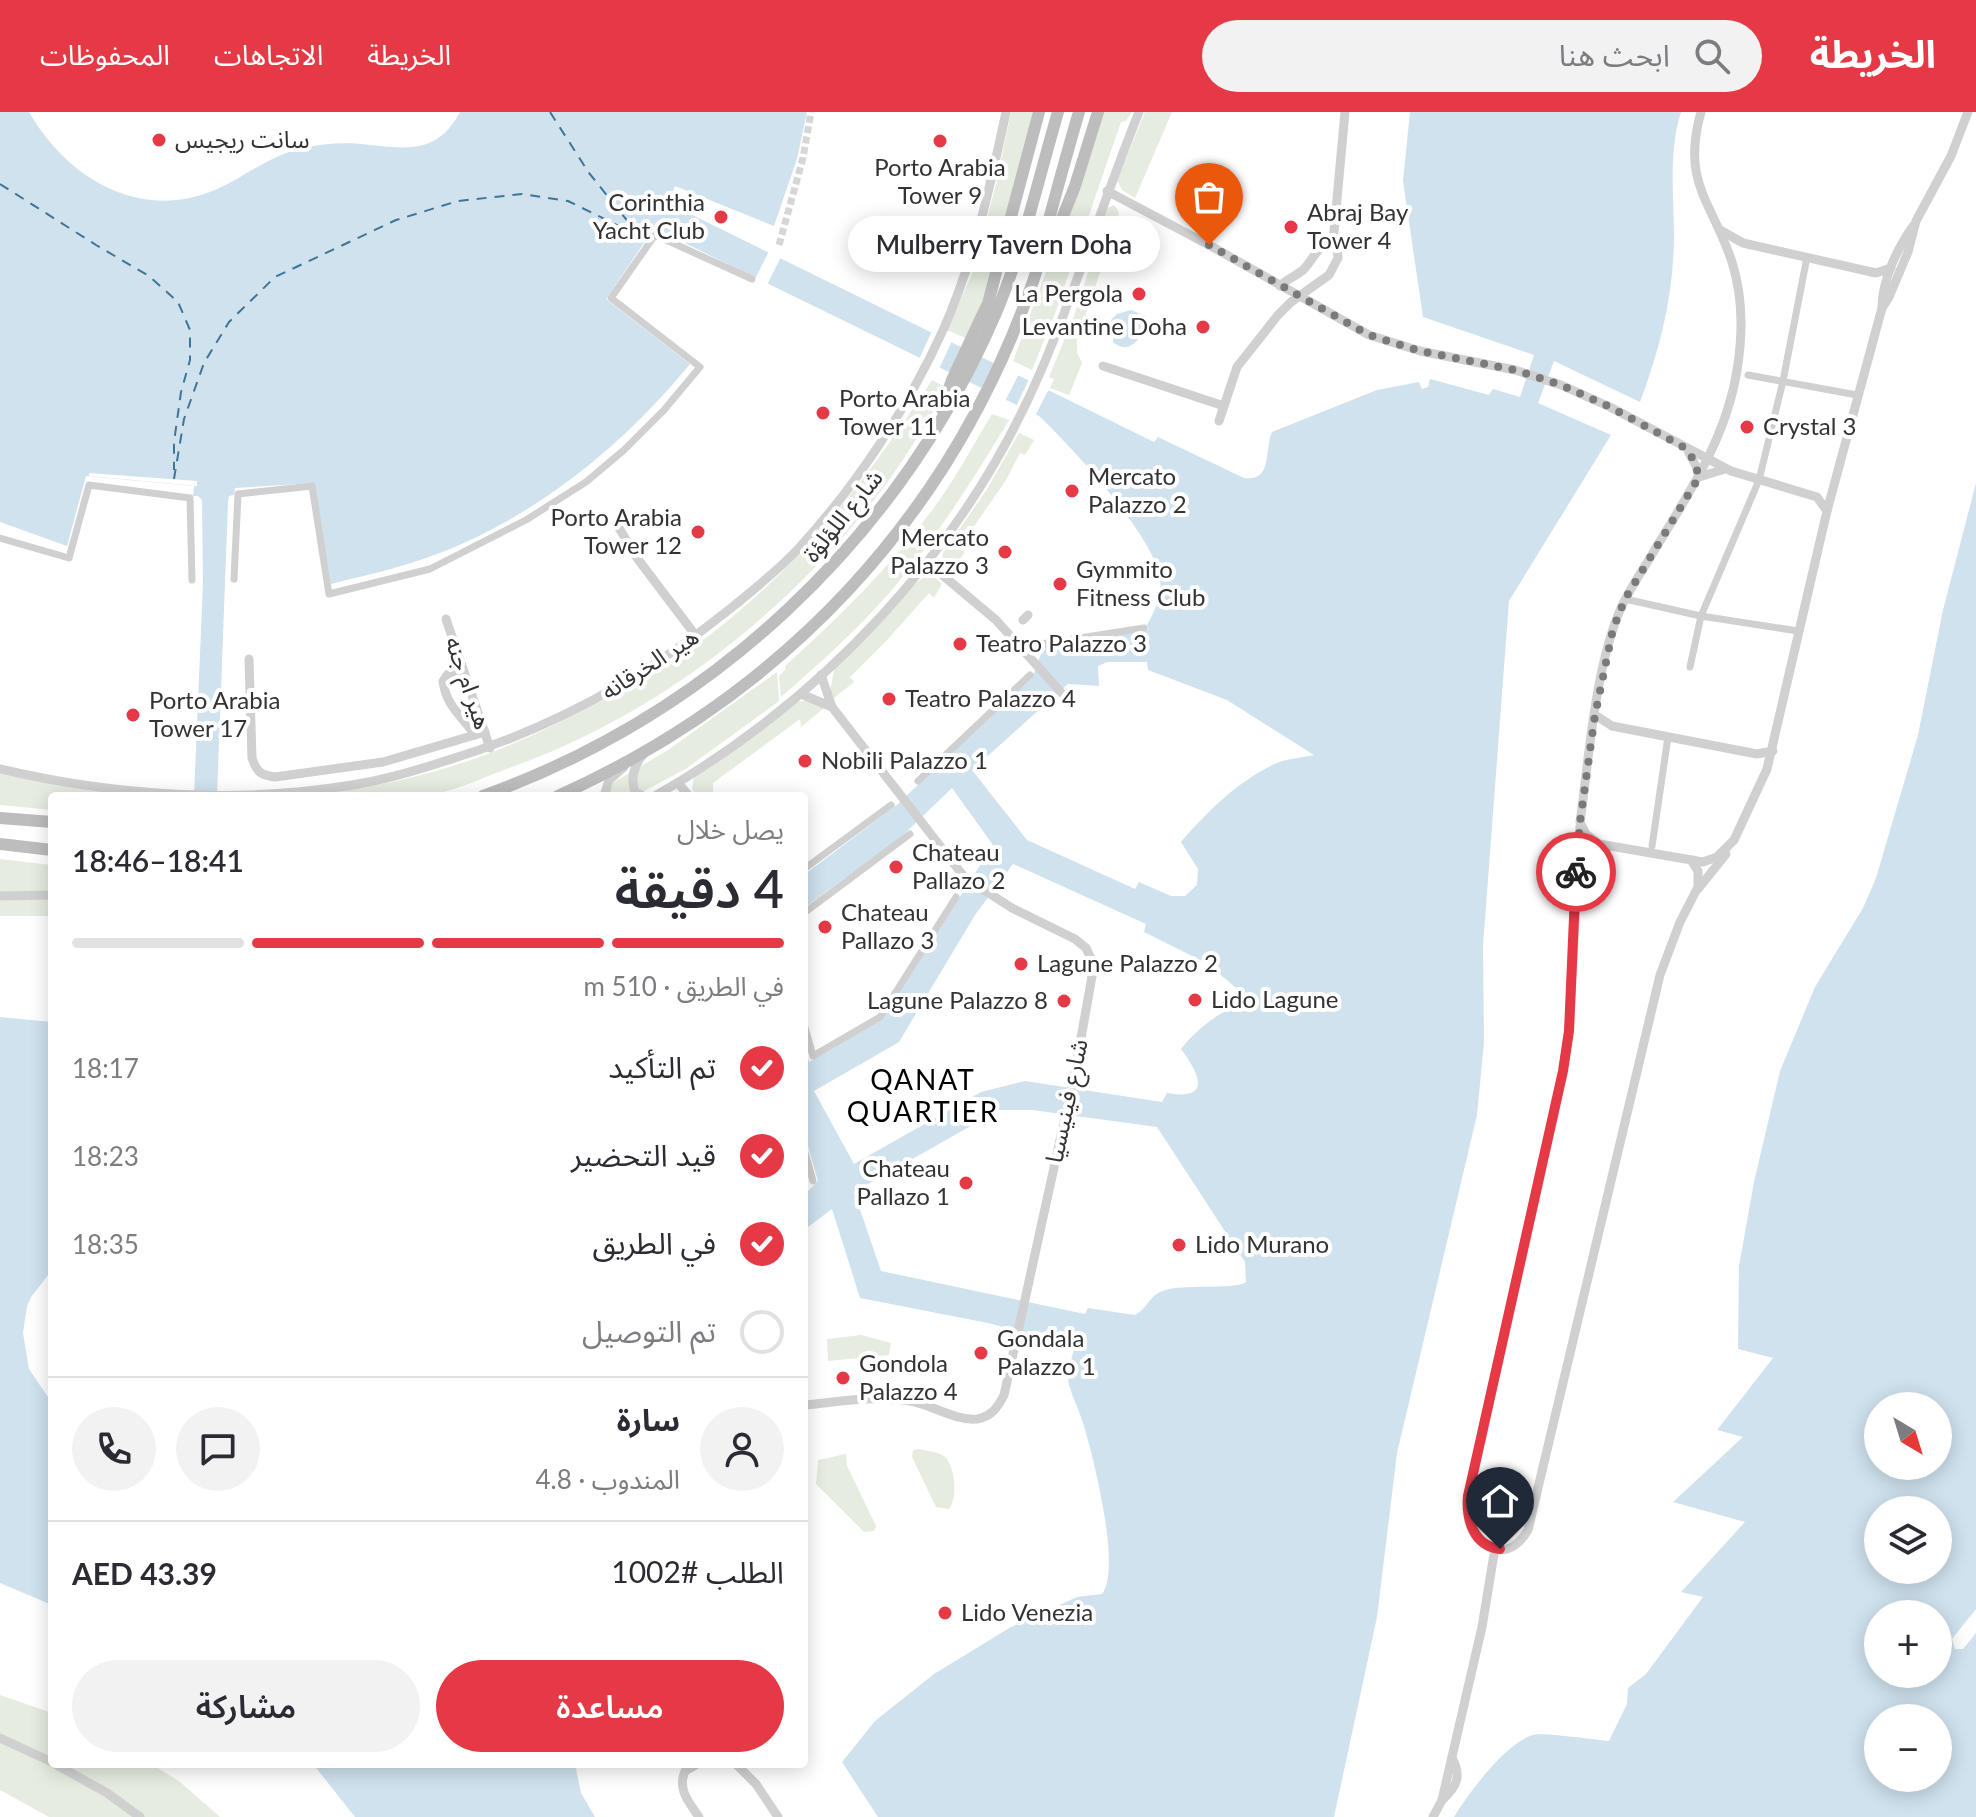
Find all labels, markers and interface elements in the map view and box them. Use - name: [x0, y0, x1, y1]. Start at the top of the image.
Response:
- search box: [1202, 20, 1762, 92]
- text: الخريطة: [1810, 30, 1936, 76]
- icon: search: [1690, 34, 1734, 78]
- text: ابحث هنا: [1559, 36, 1670, 72]
- text: المحفوظات: [40, 37, 170, 71]
- text: الاتجاهات: [214, 37, 323, 71]
- text: الخريطة: [367, 37, 451, 71]
- place label: سانت ريجيس: [175, 124, 310, 154]
- marker: سانت ريجيس: [150, 131, 168, 149]
- marker: Porto Arabia Tower 9: [931, 132, 949, 150]
- place label: Porto Arabia Tower 9: [874, 152, 1006, 209]
- pin: [1175, 163, 1243, 245]
- icon: bag: [1187, 175, 1231, 219]
- place label: Corinthia Yacht Club: [593, 187, 705, 244]
- place label: Abraj Bay Tower 4: [1307, 197, 1409, 254]
- marker: Corinthia Yacht Club: [712, 208, 730, 226]
- callout: Mulberry Tavern Doha: [849, 217, 1161, 273]
- marker: Abraj Bay Tower 4: [1282, 218, 1300, 236]
- text: Mulberry Tavern Doha: [876, 228, 1132, 260]
- place label: La Pergola: [1014, 278, 1123, 307]
- marker: La Pergola: [1130, 285, 1148, 303]
- place label: Levantine Doha: [1022, 311, 1187, 340]
- marker: Levantine Doha: [1194, 318, 1212, 336]
- place label: Porto Arabia Tower 11: [839, 383, 970, 440]
- marker: Porto Arabia Tower 11: [814, 404, 832, 422]
- place label: Crystal 3: [1763, 411, 1857, 440]
- marker: Crystal 3: [1738, 418, 1756, 436]
- place label: Mercato Palazzo 2: [1088, 461, 1187, 518]
- street label: شارع اللؤلؤة: [796, 463, 891, 570]
- marker: Mercato Palazzo 2: [1063, 482, 1081, 500]
- place label: Porto Arabia Tower 12: [551, 502, 682, 559]
- place label: Mercato Palazzo 3: [890, 522, 989, 579]
- marker: Porto Arabia Tower 12: [689, 523, 707, 541]
- marker: Mercato Palazzo 3: [996, 543, 1014, 561]
- place label: Gymmito Fitness Club: [1076, 554, 1205, 611]
- marker: Gymmito Fitness Club: [1051, 575, 1069, 593]
- street label: هير الخرقانه: [595, 621, 704, 706]
- place label: Teatro Palazzo 3: [976, 628, 1147, 657]
- street label: هير ام جنه: [435, 632, 499, 734]
- marker: Teatro Palazzo 3: [951, 635, 969, 653]
- place label: Teatro Palazzo 4: [905, 683, 1076, 712]
- place label: Porto Arabia Tower 17: [149, 685, 280, 742]
- marker: Teatro Palazzo 4: [880, 690, 898, 708]
- marker: Porto Arabia Tower 17: [124, 706, 142, 724]
- place label: Nobili Palazzo 1: [821, 745, 988, 774]
- marker: Nobili Palazzo 1: [796, 752, 814, 770]
- text: يصل خلال: [677, 813, 784, 845]
- courier: [1536, 832, 1616, 912]
- place label: Chateau Pallazo 2: [912, 837, 1006, 894]
- text: 18:41–18:46: [72, 842, 244, 878]
- icon: bike: [1554, 850, 1598, 894]
- text: 4 دقيقة: [615, 857, 784, 919]
- marker: Chateau Pallazo 2: [887, 858, 905, 876]
- place label: Chateau Pallazo 3: [841, 897, 935, 954]
- marker: Chateau Pallazo 3: [816, 918, 834, 936]
- place label: Lagune Palazzo 2: [1037, 948, 1218, 977]
- marker: Lagune Palazzo 2: [1012, 955, 1030, 973]
- text: في الطريق · 510 m: [584, 970, 784, 1002]
- place label: Lido Lagune: [1211, 984, 1338, 1013]
- place label: Lagune Palazzo 8: [867, 985, 1048, 1014]
- marker: Lido Lagune: [1186, 991, 1204, 1009]
- marker: Lagune Palazzo 8: [1055, 992, 1073, 1010]
- street label: شارع فينيسيا: [1038, 1036, 1097, 1166]
- icon: check: [740, 1046, 784, 1090]
- text: تم التأكيد: [608, 1048, 716, 1084]
- text: 18:17: [72, 1052, 139, 1084]
- district label: QANAT QUARTIER: [847, 1062, 999, 1128]
- icon: check: [740, 1134, 784, 1178]
- text: قيد التحضير: [571, 1136, 716, 1172]
- text: 18:23: [72, 1140, 139, 1172]
- place label: Chateau Pallazo 1: [856, 1153, 950, 1210]
- marker: Chateau Pallazo 1: [957, 1174, 975, 1192]
- icon: check: [740, 1222, 784, 1266]
- text: في الطريق: [592, 1224, 716, 1260]
- text: 18:35: [72, 1228, 139, 1260]
- place label: Lido Murano: [1195, 1229, 1329, 1258]
- marker: Lido Murano: [1170, 1236, 1188, 1254]
- text: تم التوصيل: [582, 1312, 716, 1348]
- place label: Gondala Palazzo 1: [997, 1323, 1096, 1380]
- marker: Gondala Palazzo 1: [972, 1344, 990, 1362]
- place label: Gondola Palazzo 4: [859, 1348, 958, 1405]
- marker: Gondola Palazzo 4: [834, 1369, 852, 1387]
- north arrow: [1864, 1392, 1952, 1480]
- map controls: [1864, 1392, 1952, 1792]
- text: سارة: [617, 1401, 680, 1437]
- button: phone: [72, 1407, 156, 1491]
- button: chat: [176, 1407, 260, 1491]
- button: person: [700, 1407, 784, 1491]
- text: المندوب · 4.8: [535, 1463, 680, 1495]
- pin: [1466, 1467, 1534, 1549]
- icon: home: [1478, 1479, 1522, 1523]
- button: layers: [1864, 1496, 1952, 1584]
- text: الطلب #1002: [611, 1553, 784, 1589]
- text: AED 43.39: [72, 1555, 217, 1591]
- place label: Lido Venezia: [961, 1597, 1093, 1626]
- button: +: [1864, 1600, 1952, 1688]
- marker: Lido Venezia: [936, 1604, 954, 1622]
- button: مشاركة: [72, 1660, 420, 1752]
- button: مساعدة: [436, 1660, 784, 1752]
- button: −: [1864, 1704, 1952, 1792]

